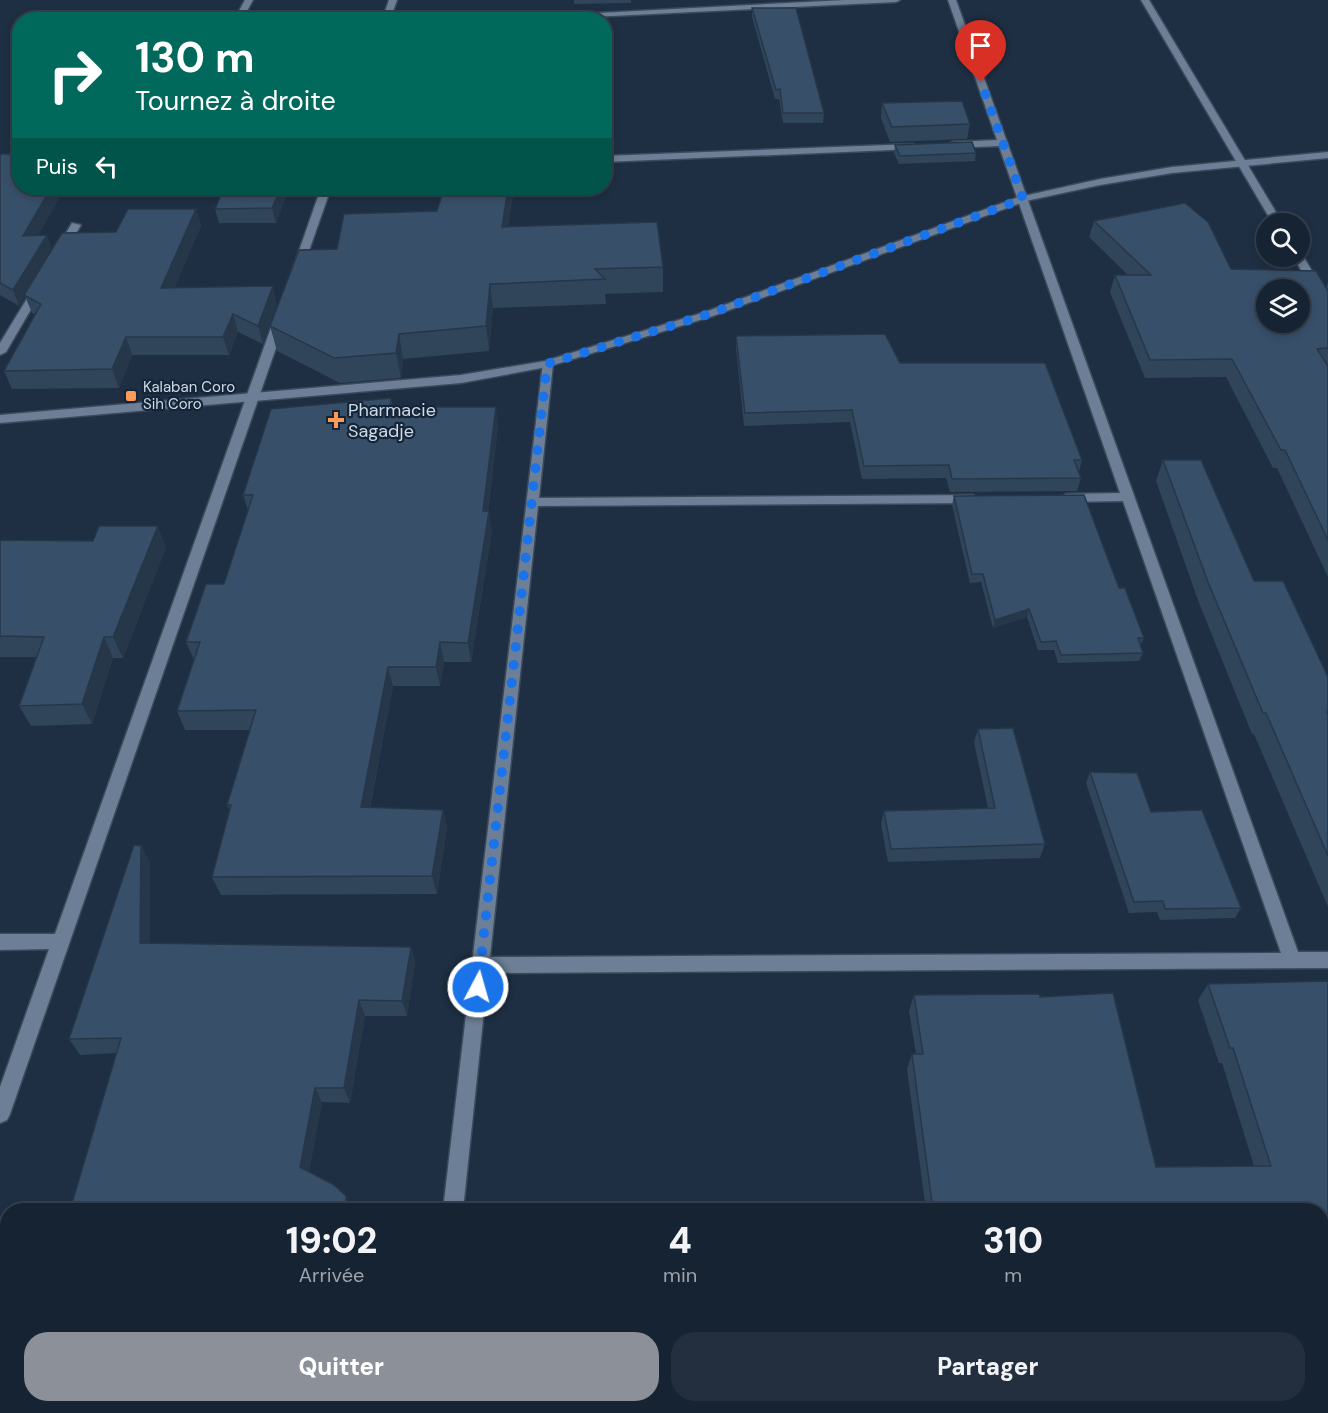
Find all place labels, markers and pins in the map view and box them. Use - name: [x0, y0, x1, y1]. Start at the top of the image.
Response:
- pin: [955, 20, 1006, 82]
- place label: Kalaban Coro Sih Coro: [143, 377, 235, 414]
- marker: Kalaban Coro Sih Coro: [124, 389, 138, 403]
- place label: Pharmacie Sagadje: [348, 398, 436, 443]
- marker: Pharmacie Sagadje: [329, 413, 343, 427]

